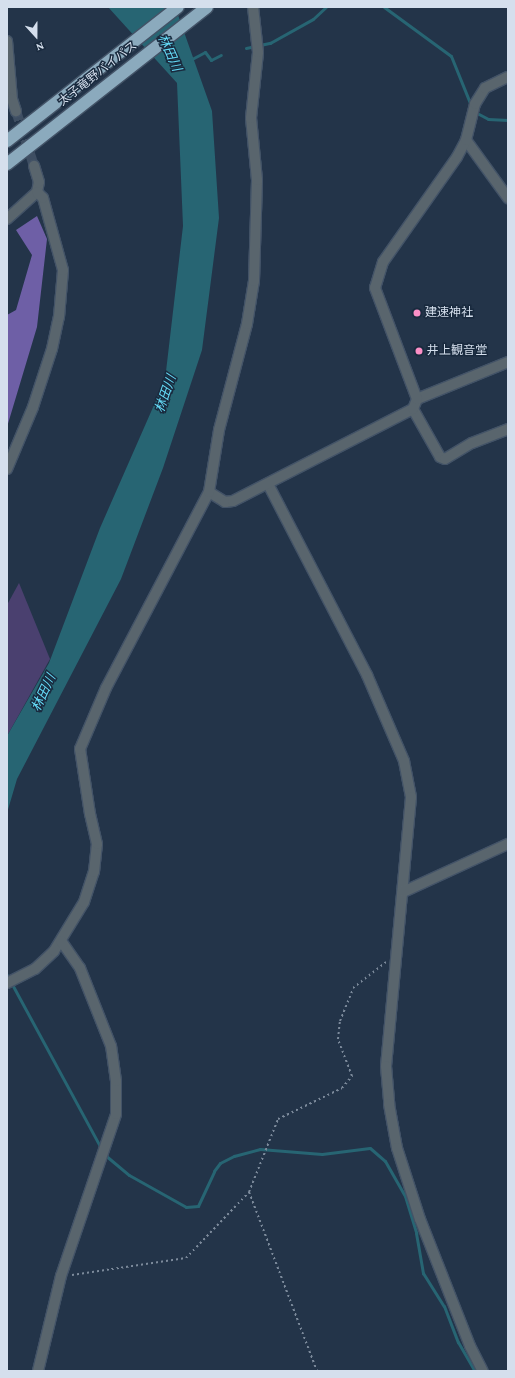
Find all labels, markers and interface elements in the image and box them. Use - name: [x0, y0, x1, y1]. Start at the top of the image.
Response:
- north arrow: [16, 16, 56, 56]
- water label: 林田川: [154, 32, 184, 74]
- street label: 太子竜野バイパス: [56, 39, 140, 109]
- text: N: [35, 40, 46, 54]
- place label: 建速神社: [425, 306, 473, 320]
- marker: 建速神社: [412, 308, 422, 318]
- place label: 井上観音堂: [427, 344, 487, 358]
- marker: 井上観音堂: [414, 346, 424, 356]
- water label: 林田川: [152, 373, 180, 415]
- water label: 林田川: [29, 672, 59, 714]

